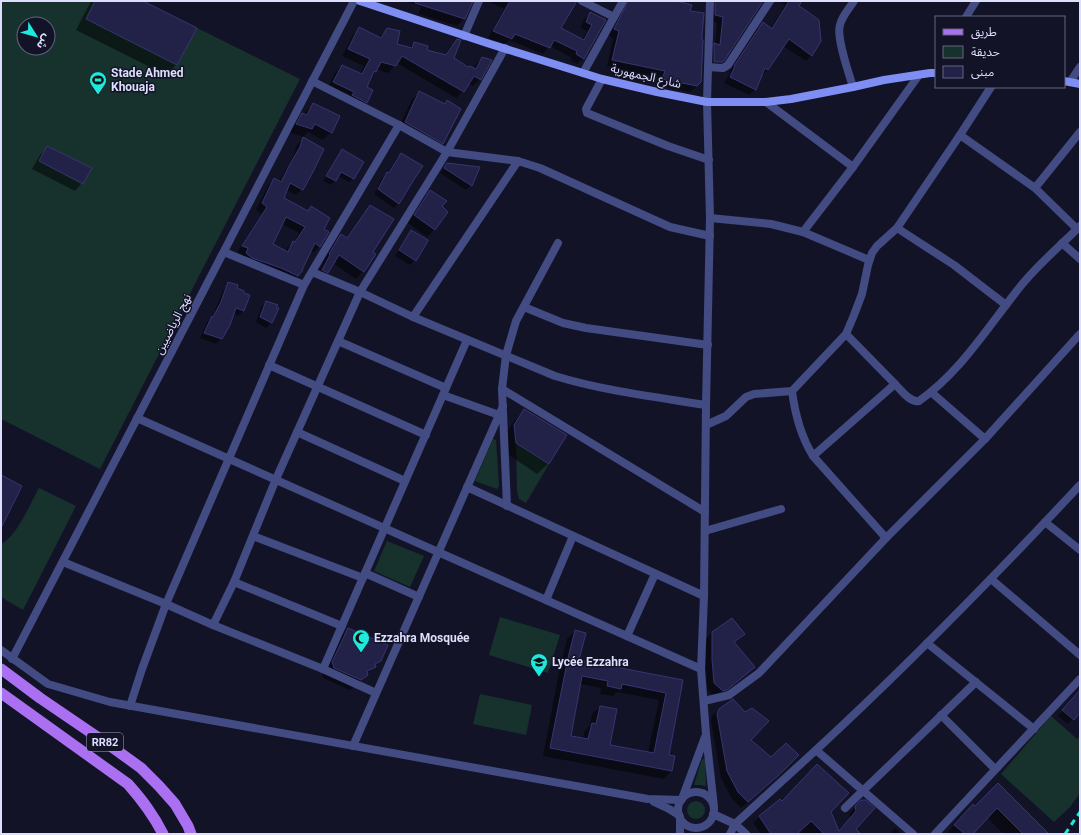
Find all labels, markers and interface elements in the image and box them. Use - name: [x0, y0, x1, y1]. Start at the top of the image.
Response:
- north arrow: [16, 16, 56, 56]
- legend: [935, 16, 1065, 88]
- text: طريق: [971, 25, 997, 40]
- text: ش: [34, 32, 53, 52]
- text: حديقة: [971, 45, 1000, 59]
- street label: شارع الجمهورية: [609, 61, 683, 93]
- text: مبنى: [971, 65, 994, 79]
- place label: Stade Ahmed Khouaja: [111, 66, 184, 94]
- sports icon: Stade Ahmed Khouaja: [88, 70, 108, 95]
- street label: نهج الرياضيين: [152, 291, 196, 358]
- mosque icon: Ezzahra Mosquée: [351, 628, 371, 653]
- place label: Ezzahra Mosquée: [374, 631, 470, 645]
- school or university icon: Lycée Ezzahra: [529, 652, 549, 677]
- place label: Lycée Ezzahra: [552, 655, 629, 669]
- road number: RR82: [87, 733, 123, 751]

